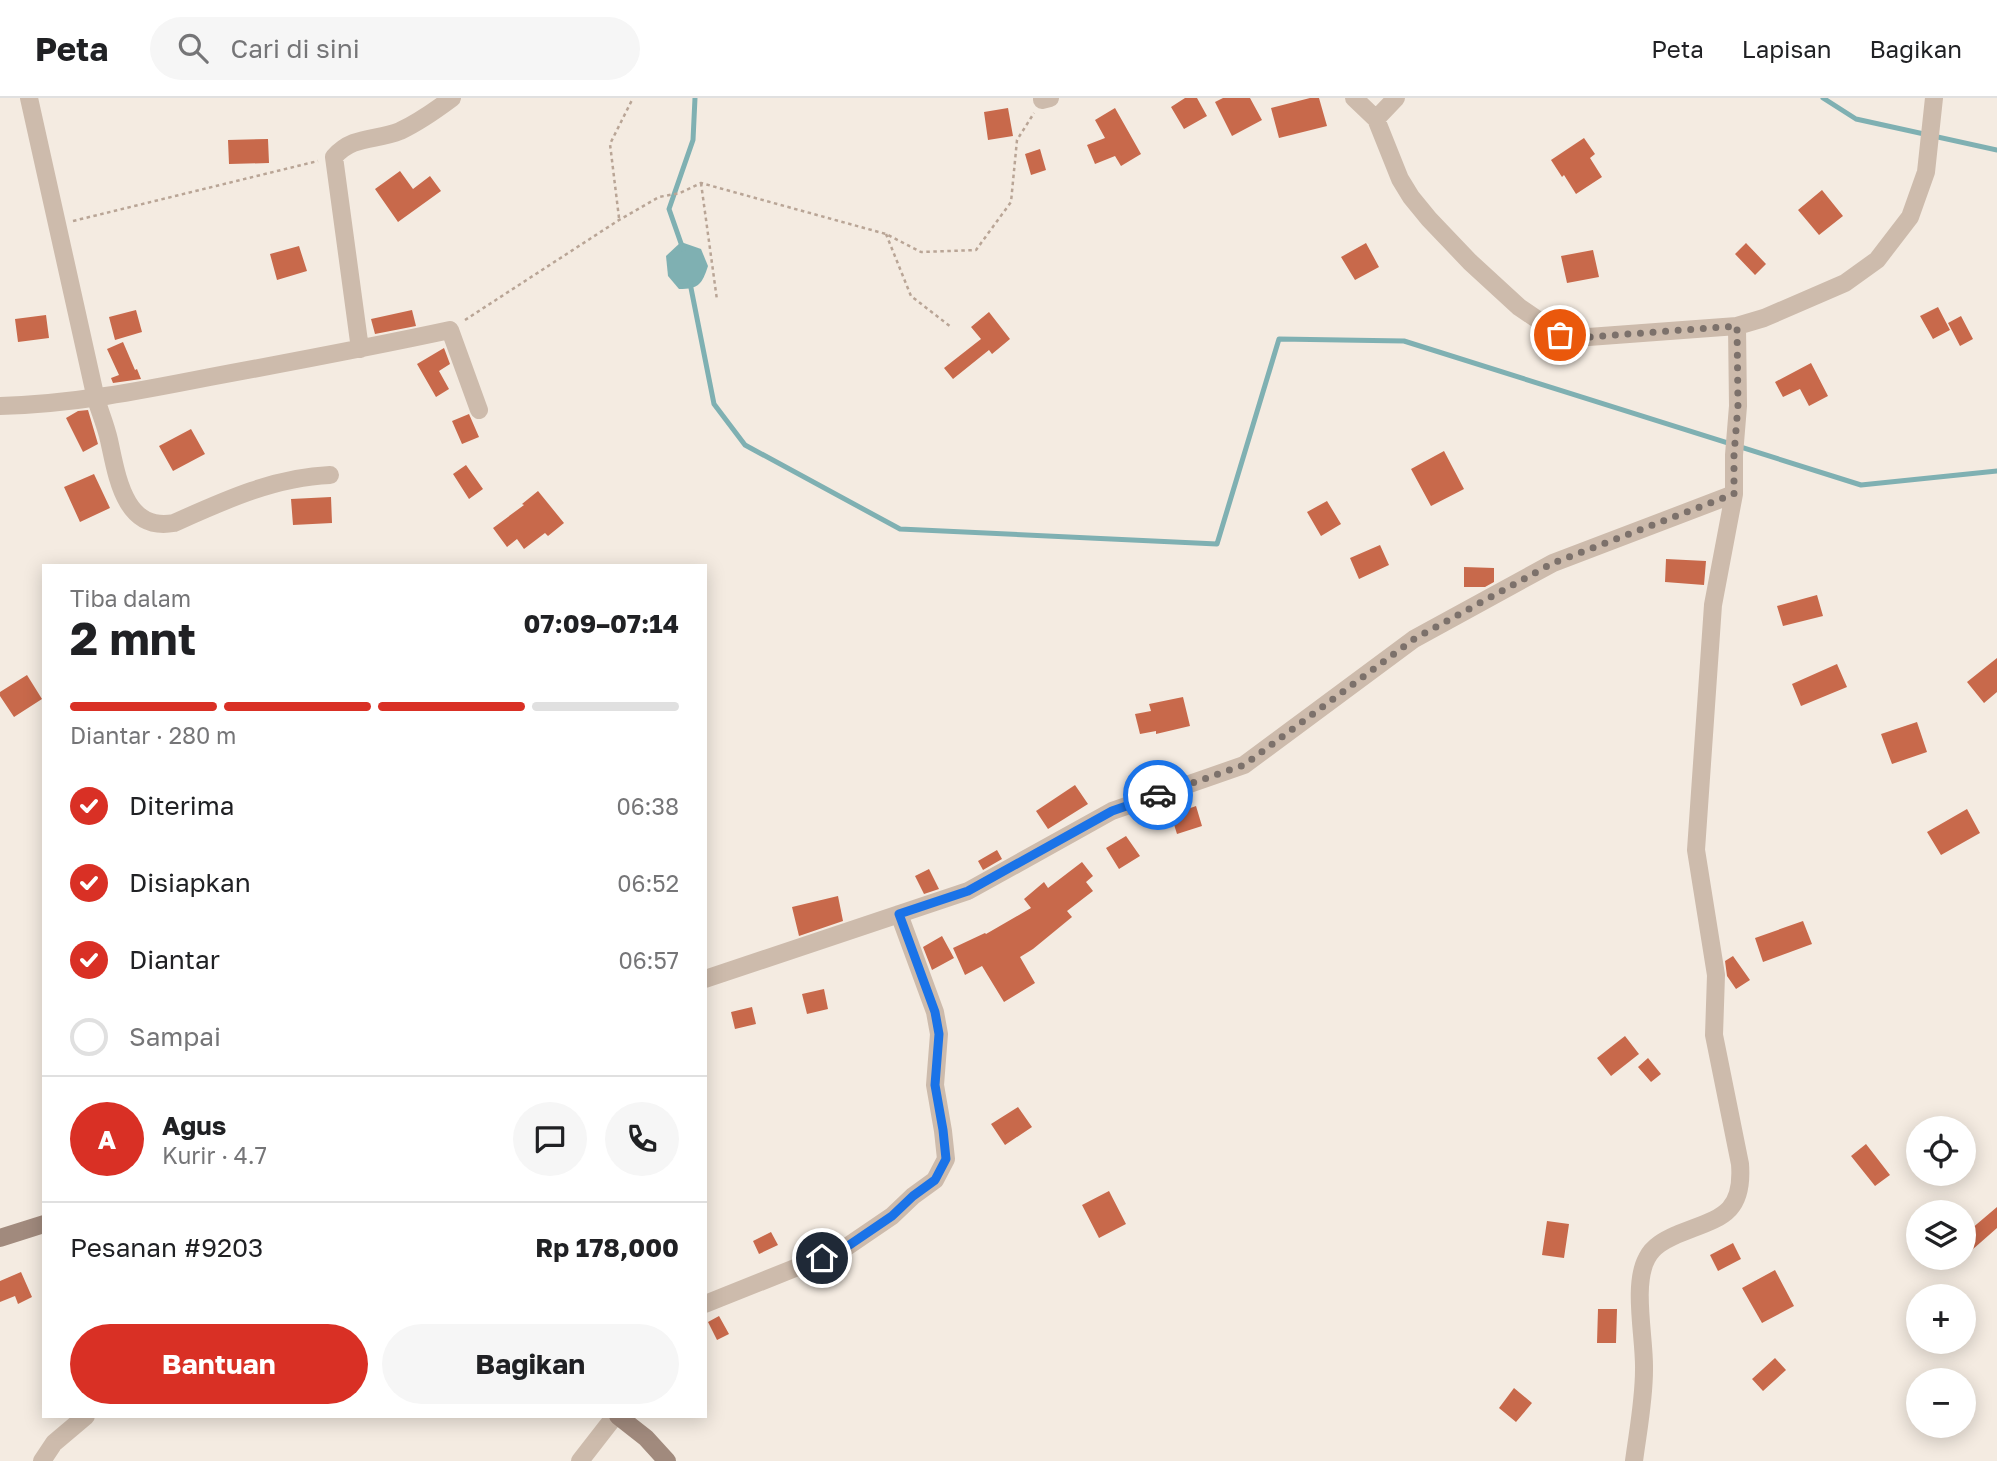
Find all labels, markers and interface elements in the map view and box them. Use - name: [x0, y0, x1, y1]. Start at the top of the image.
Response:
- search box: [150, 17, 640, 80]
- text: Peta: [35, 29, 108, 68]
- icon: search: [174, 29, 212, 67]
- text: Cari di sini: [230, 33, 360, 64]
- text: Peta: [1651, 34, 1704, 63]
- text: Lapisan: [1742, 34, 1832, 63]
- text: Bagikan: [1870, 34, 1962, 63]
- pin: [1530, 305, 1590, 365]
- icon: bag: [1541, 316, 1579, 354]
- text: Tiba dalam: [70, 584, 191, 612]
- text: 07:09–07:14: [523, 608, 679, 639]
- text: 2 mnt: [70, 610, 196, 665]
- text: Diantar · 280 m: [70, 721, 236, 749]
- courier: [1123, 760, 1193, 830]
- icon: car: [1139, 776, 1177, 814]
- icon: check: [70, 787, 108, 825]
- text: Diterima: [129, 790, 234, 821]
- text: 06:38: [616, 792, 679, 820]
- icon: check: [70, 864, 108, 902]
- text: Disiapkan: [129, 867, 251, 898]
- text: 06:52: [617, 869, 679, 897]
- icon: check: [70, 941, 108, 979]
- text: Diantar: [129, 944, 220, 975]
- text: 06:57: [618, 946, 679, 974]
- text: Sampai: [129, 1021, 221, 1052]
- button: chat: [513, 1102, 587, 1176]
- button: phone: [605, 1102, 679, 1176]
- text: Agus: [162, 1110, 226, 1141]
- map controls: [1906, 1116, 1976, 1438]
- button: locate: [1906, 1116, 1976, 1186]
- text: A: [98, 1124, 116, 1155]
- text: Kurir · 4.7: [162, 1141, 267, 1169]
- button: layers: [1906, 1200, 1976, 1270]
- pin: [792, 1228, 852, 1288]
- text: Pesanan #9203: [70, 1232, 263, 1263]
- text: Rp 178,000: [535, 1232, 679, 1263]
- icon: home: [803, 1239, 841, 1277]
- button: +: [1906, 1284, 1976, 1354]
- button: Bantuan: [70, 1324, 368, 1404]
- button: Bagikan: [382, 1324, 679, 1404]
- button: −: [1906, 1368, 1976, 1438]

